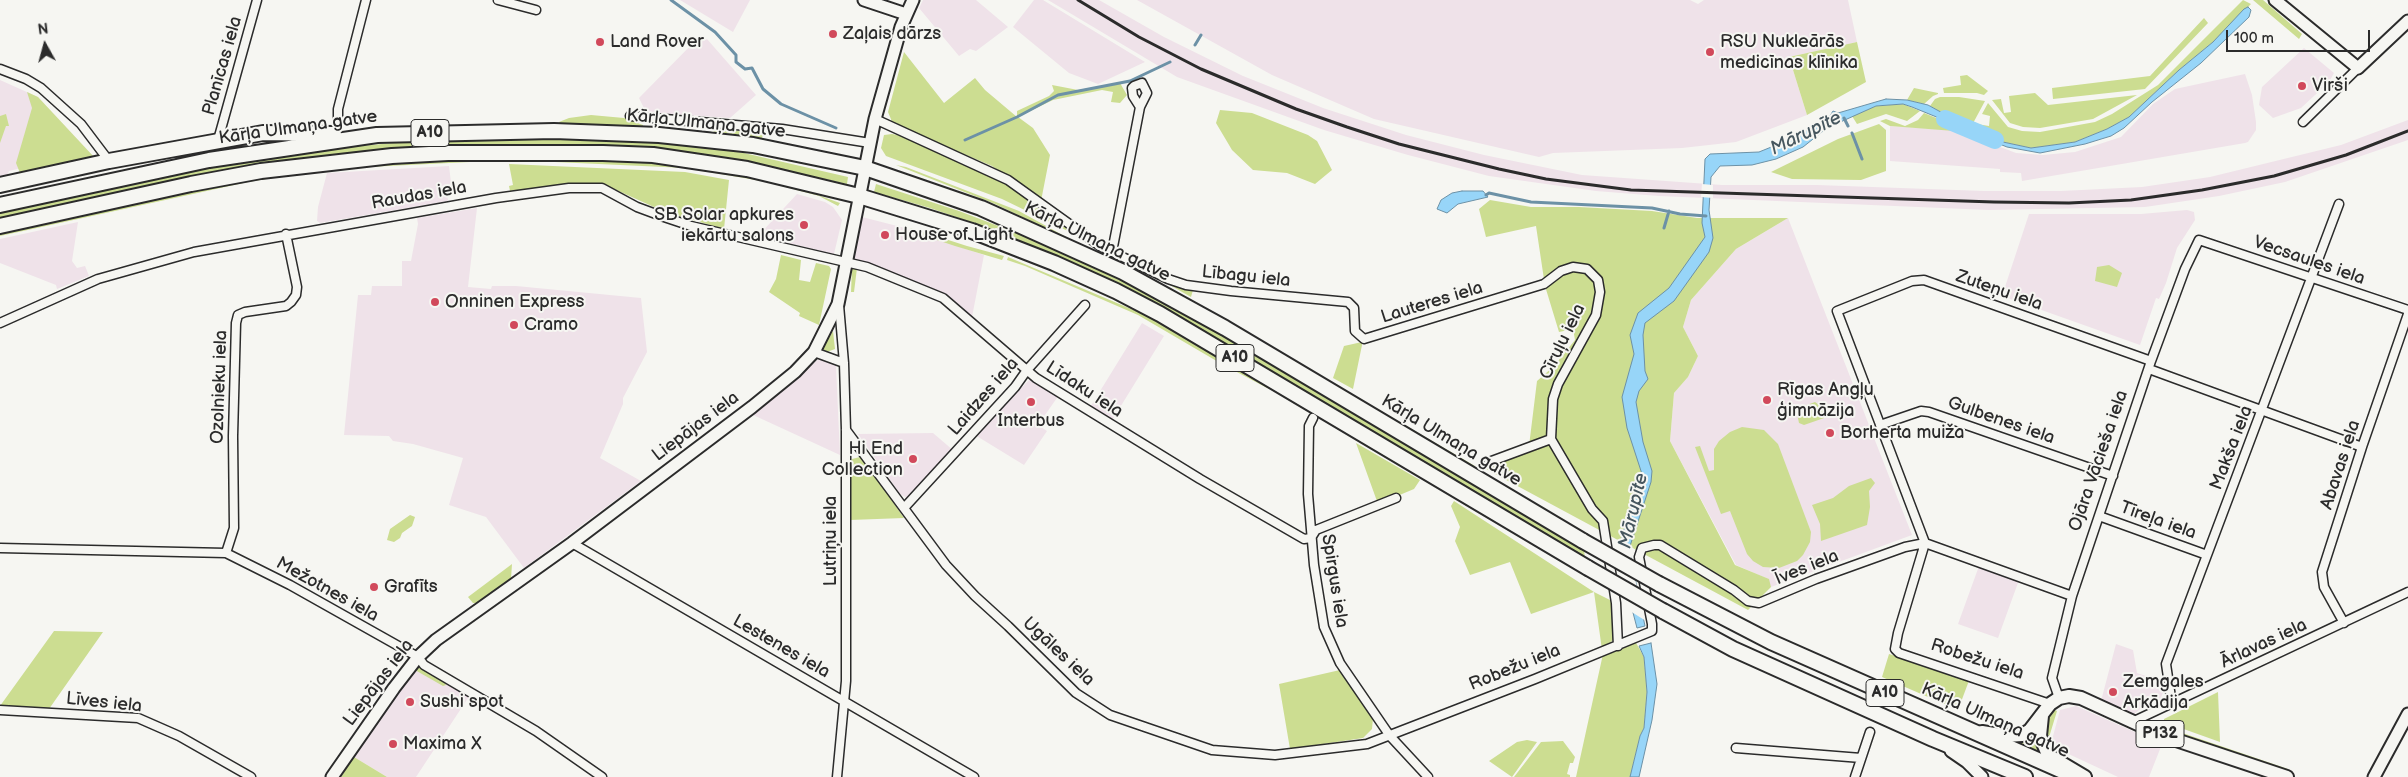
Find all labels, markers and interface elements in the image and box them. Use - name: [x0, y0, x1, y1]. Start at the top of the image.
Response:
- street label: Planīcas iela: [199, 14, 247, 118]
- north arrow: [20, 20, 70, 70]
- scale bar: [2228, 20, 2372, 52]
- text: N: [37, 21, 49, 39]
- place label: Zaļais dārzs: [843, 23, 941, 45]
- marker: Zaļais dārzs: [827, 28, 839, 40]
- text: 100 m: [2234, 29, 2274, 48]
- place label: Land Rover: [610, 31, 704, 53]
- place label: RSU Nukleārās medicīnas klīnika: [1720, 31, 1858, 74]
- marker: Land Rover: [594, 36, 606, 48]
- marker: RSU Nukleārās medicīnas klīnika: [1704, 46, 1716, 58]
- place label: Virši: [2312, 75, 2348, 97]
- marker: Virši: [2296, 80, 2308, 92]
- street label: Kārļa Ulmaņa gatve: [625, 105, 787, 143]
- street label: Kārļa Ulmaņa gatve: [217, 106, 379, 150]
- water label: Mārupīte: [1767, 107, 1845, 161]
- road number: A10: [411, 120, 449, 146]
- street label: Raudas iela: [370, 177, 468, 215]
- street label: Kārļa Ulmaņa gatve: [1020, 197, 1174, 287]
- place label: SB Solar apkures iekārtu salons: [654, 204, 794, 246]
- marker: SB Solar apkures iekārtu salons: [798, 219, 810, 231]
- place label: House of Light: [895, 224, 1014, 246]
- marker: House of Light: [879, 229, 891, 241]
- street label: Vecsaules iela: [2250, 232, 2368, 290]
- street label: Lībagu iela: [1201, 262, 1291, 292]
- street label: Zuteņu iela: [1953, 266, 2045, 316]
- street label: Lauteres iela: [1379, 277, 1485, 329]
- place label: Onninen Express: [445, 291, 584, 313]
- marker: Onninen Express: [429, 296, 441, 308]
- street label: Cīruļu iela: [1535, 301, 1591, 383]
- place label: Cramo: [524, 314, 578, 336]
- marker: Cramo: [508, 319, 520, 331]
- street label: Ozolnieku iela: [207, 330, 233, 444]
- road number: A10: [1216, 344, 1254, 372]
- street label: Laidzes iela: [944, 354, 1024, 440]
- street label: Līdaku iela: [1041, 357, 1127, 423]
- place label: Rīgas Angļu ģimnāzija: [1777, 379, 1874, 422]
- street label: Liepājas iela: [648, 387, 744, 467]
- street label: Ojāra Vācieša iela: [2065, 388, 2133, 534]
- street label: Kārļa Ulmaņa gatve: [1377, 391, 1525, 491]
- street label: Gulbenes iela: [1945, 393, 2057, 449]
- marker: Rīgas Angļu ģimnāzija: [1761, 394, 1773, 406]
- marker: Interbus: [1025, 396, 1037, 408]
- street label: Makša iela: [2206, 403, 2258, 493]
- place label: Interbus: [998, 410, 1064, 432]
- street label: Abavas iela: [2316, 418, 2366, 512]
- place label: Borherta muiža: [1840, 422, 1964, 444]
- marker: Borherta muiža: [1824, 427, 1836, 439]
- place label: Hi End Collection: [822, 438, 903, 480]
- marker: Hi End Collection: [907, 453, 919, 465]
- water label: Mārupīte: [1614, 471, 1654, 551]
- street label: Lutriņu iela: [820, 496, 842, 586]
- street label: Tīreļa iela: [2117, 497, 2199, 545]
- street label: Spirgus iela: [1316, 532, 1352, 630]
- street label: Īves iela: [1772, 545, 1842, 591]
- street label: Mežotnes iela: [272, 553, 382, 627]
- place label: Grafīts: [384, 576, 438, 598]
- marker: Grafīts: [368, 581, 380, 593]
- street label: Lestenes iela: [729, 610, 833, 684]
- street label: Ugāles iela: [1017, 613, 1099, 691]
- street label: Ārlavas iela: [2217, 615, 2311, 673]
- street label: Liepājas iela: [339, 635, 419, 731]
- street label: Robežu iela: [1928, 635, 2026, 685]
- street label: Robežu iela: [1466, 640, 1564, 696]
- place label: Zemgales Arkādija: [2123, 671, 2204, 714]
- street label: Kārļa Ulmaņa gatve: [1918, 679, 2072, 763]
- road number: A10: [1866, 680, 1904, 706]
- marker: Zemgales Arkādija: [2107, 686, 2119, 698]
- street label: Līves iela: [65, 688, 143, 718]
- place label: Sushi spot: [420, 691, 504, 713]
- marker: Sushi spot: [404, 696, 416, 708]
- road number: P132: [2136, 721, 2184, 748]
- place label: Maxima X: [403, 733, 481, 755]
- marker: Maxima X: [387, 738, 399, 750]

